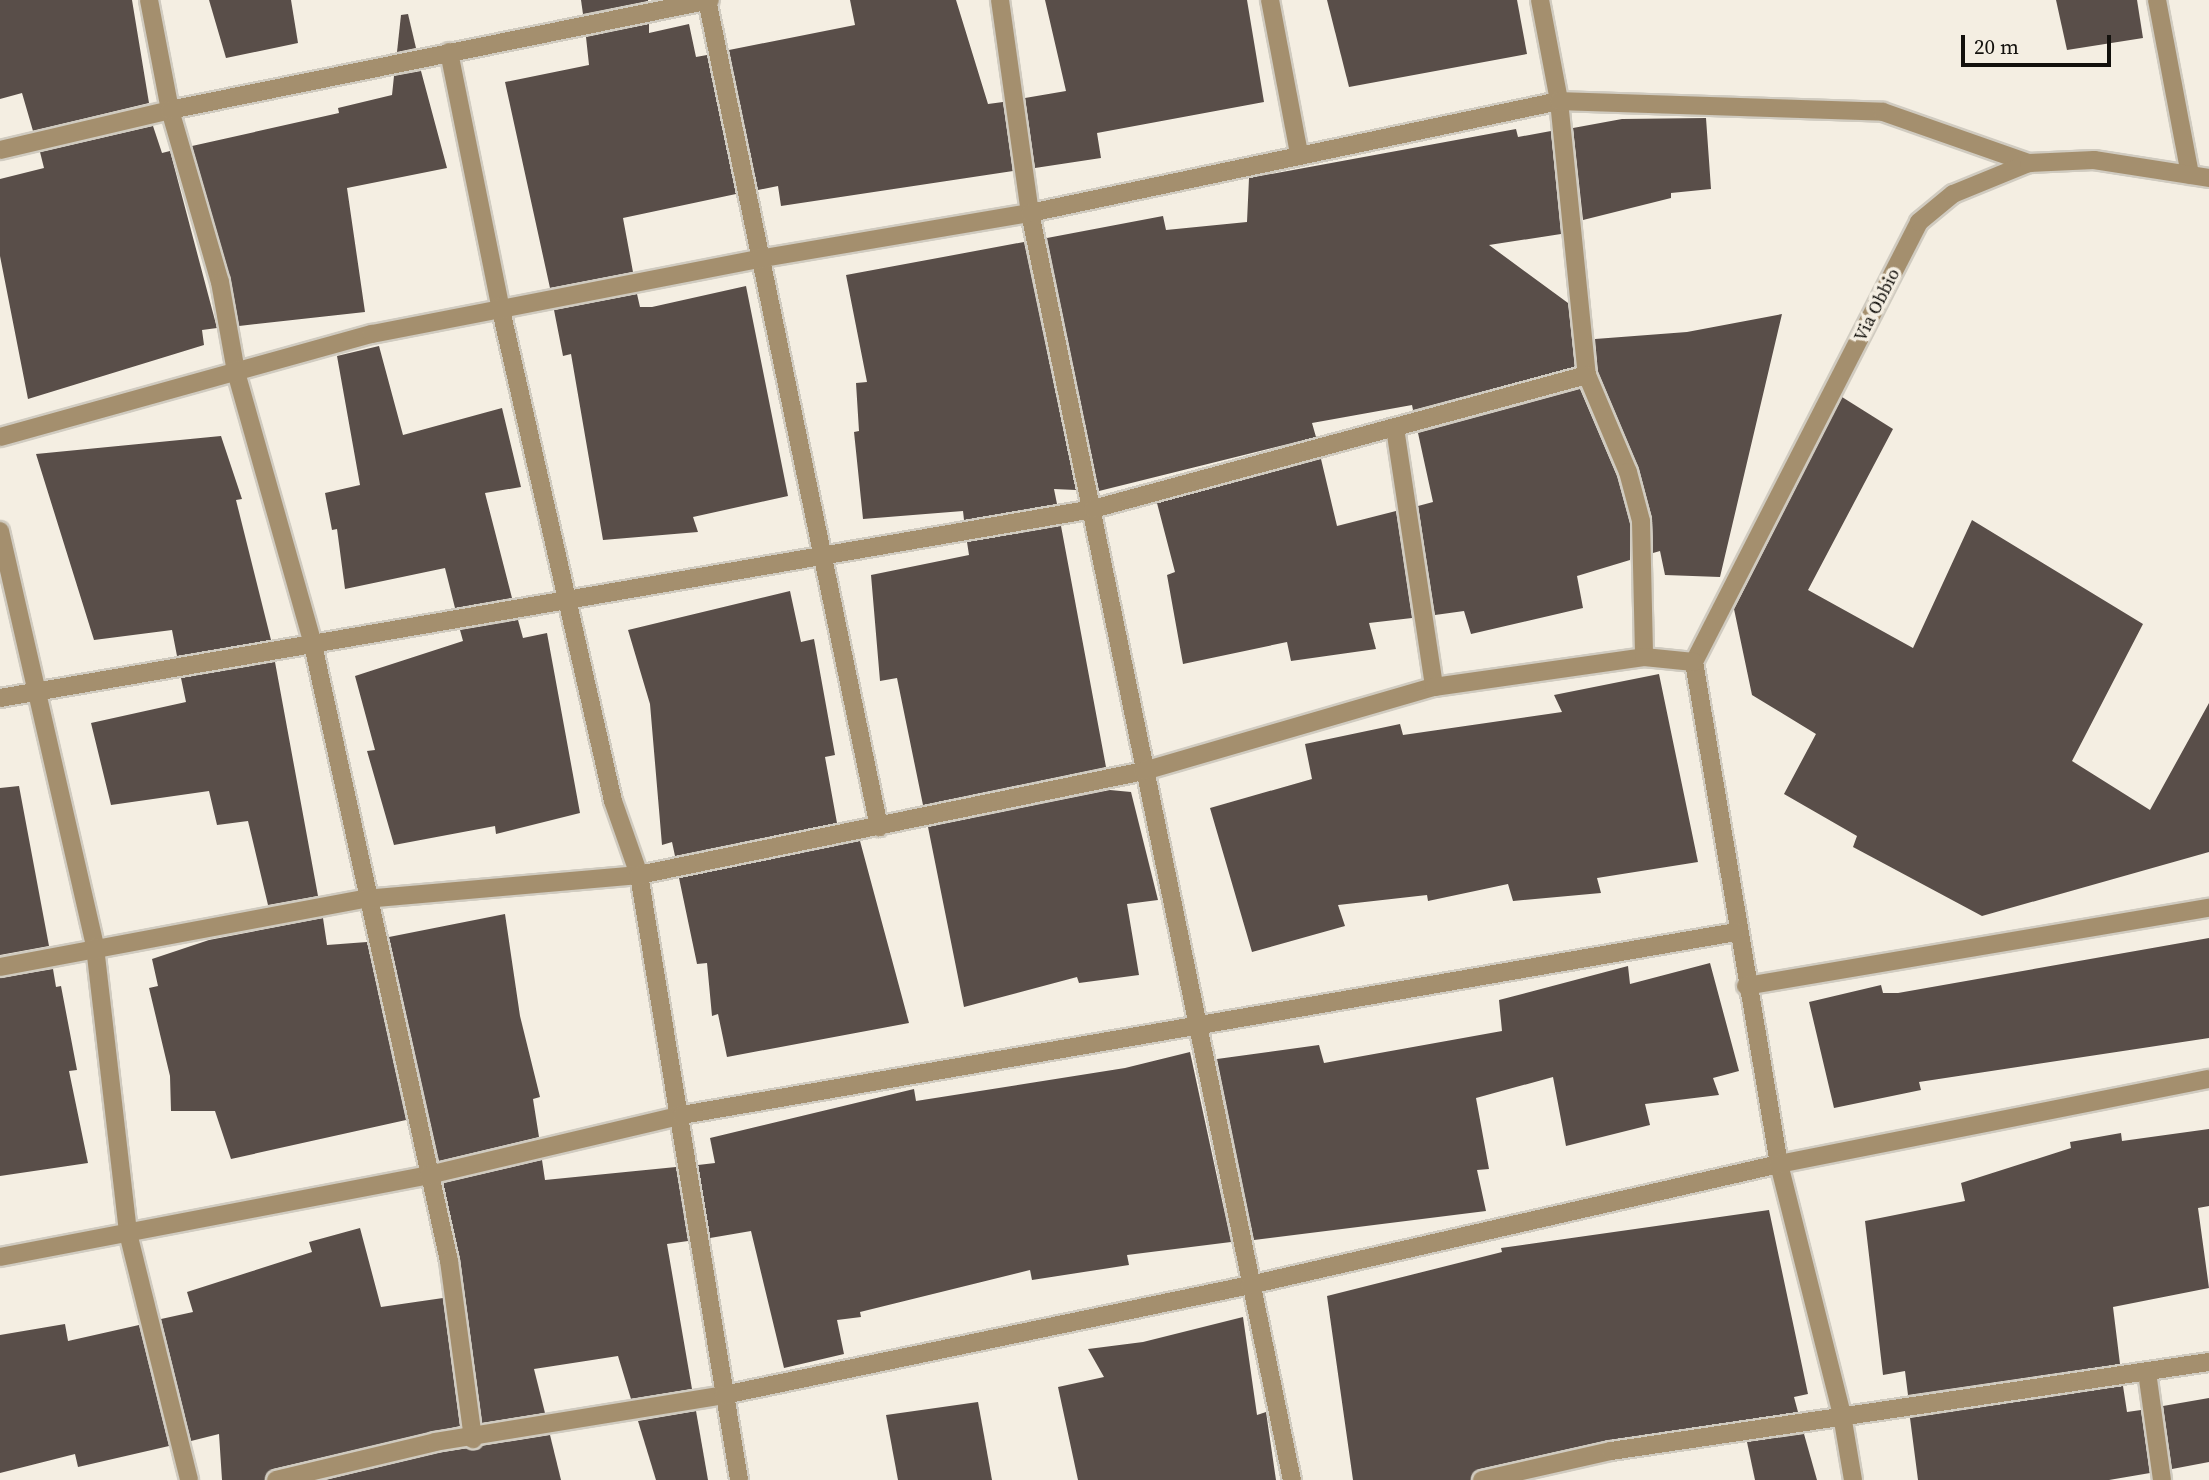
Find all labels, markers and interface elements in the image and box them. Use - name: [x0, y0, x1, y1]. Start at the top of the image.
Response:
- scale bar: [1964, 21, 2114, 65]
- text: 20 m: [1974, 32, 2019, 61]
- street label: Via Obbio: [1849, 265, 1905, 345]

